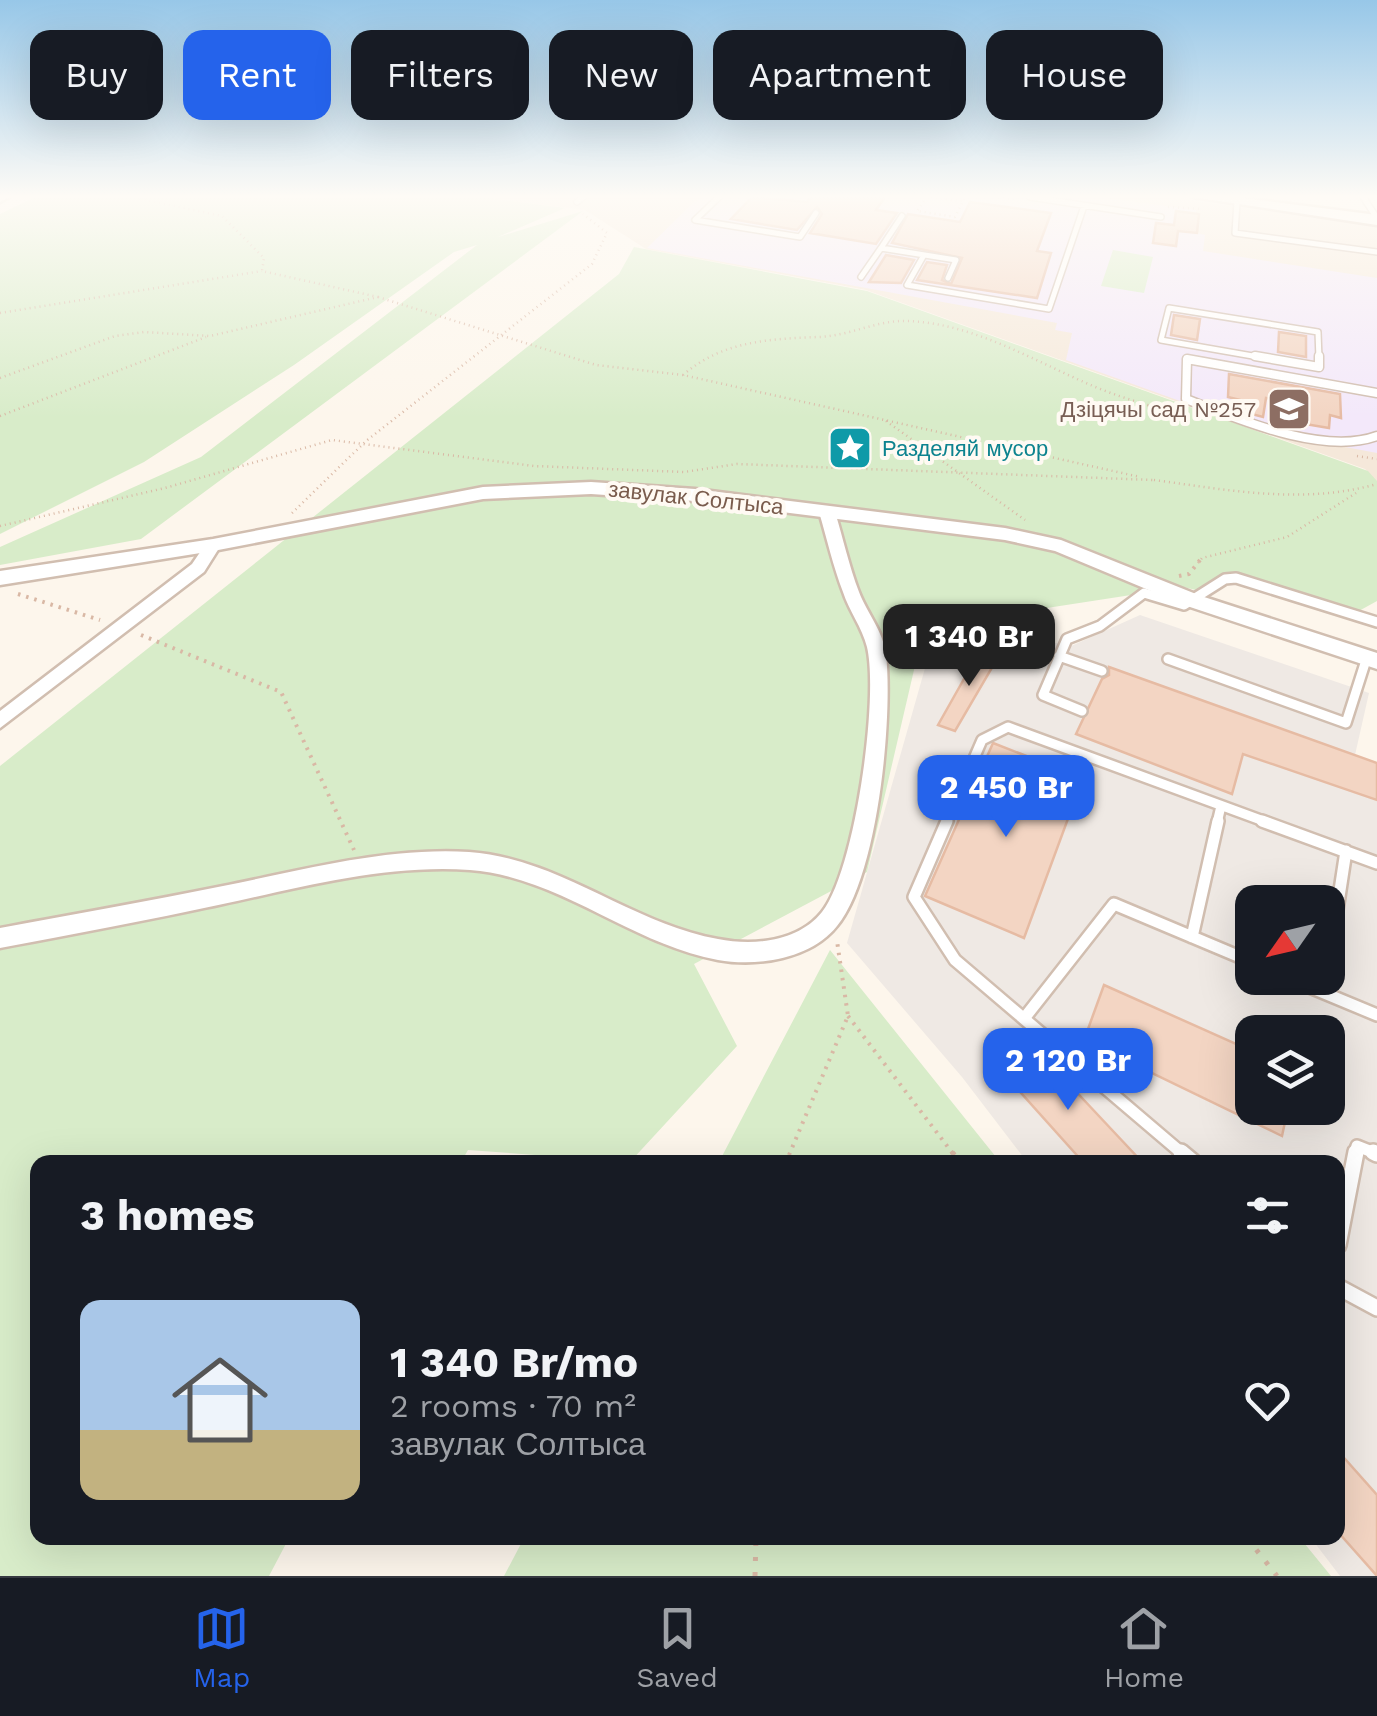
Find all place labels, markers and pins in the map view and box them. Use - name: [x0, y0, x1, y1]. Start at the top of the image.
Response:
- school or university icon: Дзіцячы сад №257: [1266, 386, 1312, 432]
- place label: Дзіцячы сад №257: [1060, 397, 1256, 422]
- place icon: Разделяй мусор: [827, 425, 873, 471]
- place label: Разделяй мусор: [882, 436, 1048, 461]
- pin: 1 340 Br: [866, 604, 1072, 689]
- pin: 2 450 Br: [903, 755, 1109, 840]
- pin: 2 120 Br: [965, 1028, 1171, 1113]

